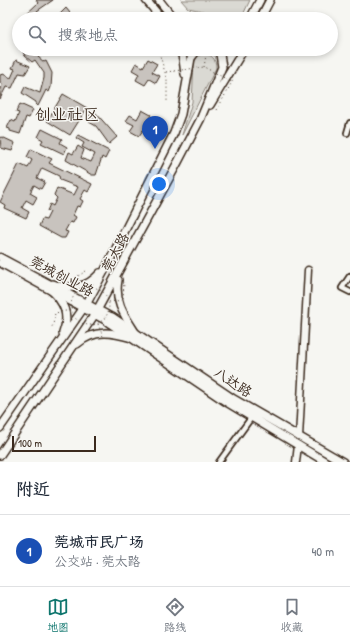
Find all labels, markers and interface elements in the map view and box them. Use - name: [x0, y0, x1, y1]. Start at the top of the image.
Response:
- search box: [12, 12, 338, 56]
- icon: search: [26, 23, 48, 45]
- text: 搜索地点: [58, 24, 118, 45]
- district label: 创业社区: [35, 103, 99, 125]
- pin: 1: [142, 116, 168, 149]
- your location: [149, 174, 169, 194]
- street label: 莞太路: [96, 229, 133, 275]
- street label: 莞城创业路: [27, 251, 98, 300]
- street label: 八达路: [210, 362, 256, 401]
- scale bar: [12, 434, 96, 453]
- text: 100 m: [18, 436, 42, 450]
- text: 附近: [16, 477, 50, 500]
- text: 莞城市民广场: [54, 531, 144, 552]
- text: 1: [27, 542, 31, 560]
- text: 40 m: [311, 542, 334, 560]
- text: 公交站 · 莞太路: [54, 552, 141, 570]
- tab: 地图: [47, 596, 69, 634]
- tab: 路线: [164, 596, 186, 634]
- tab: 收藏: [281, 596, 303, 634]

